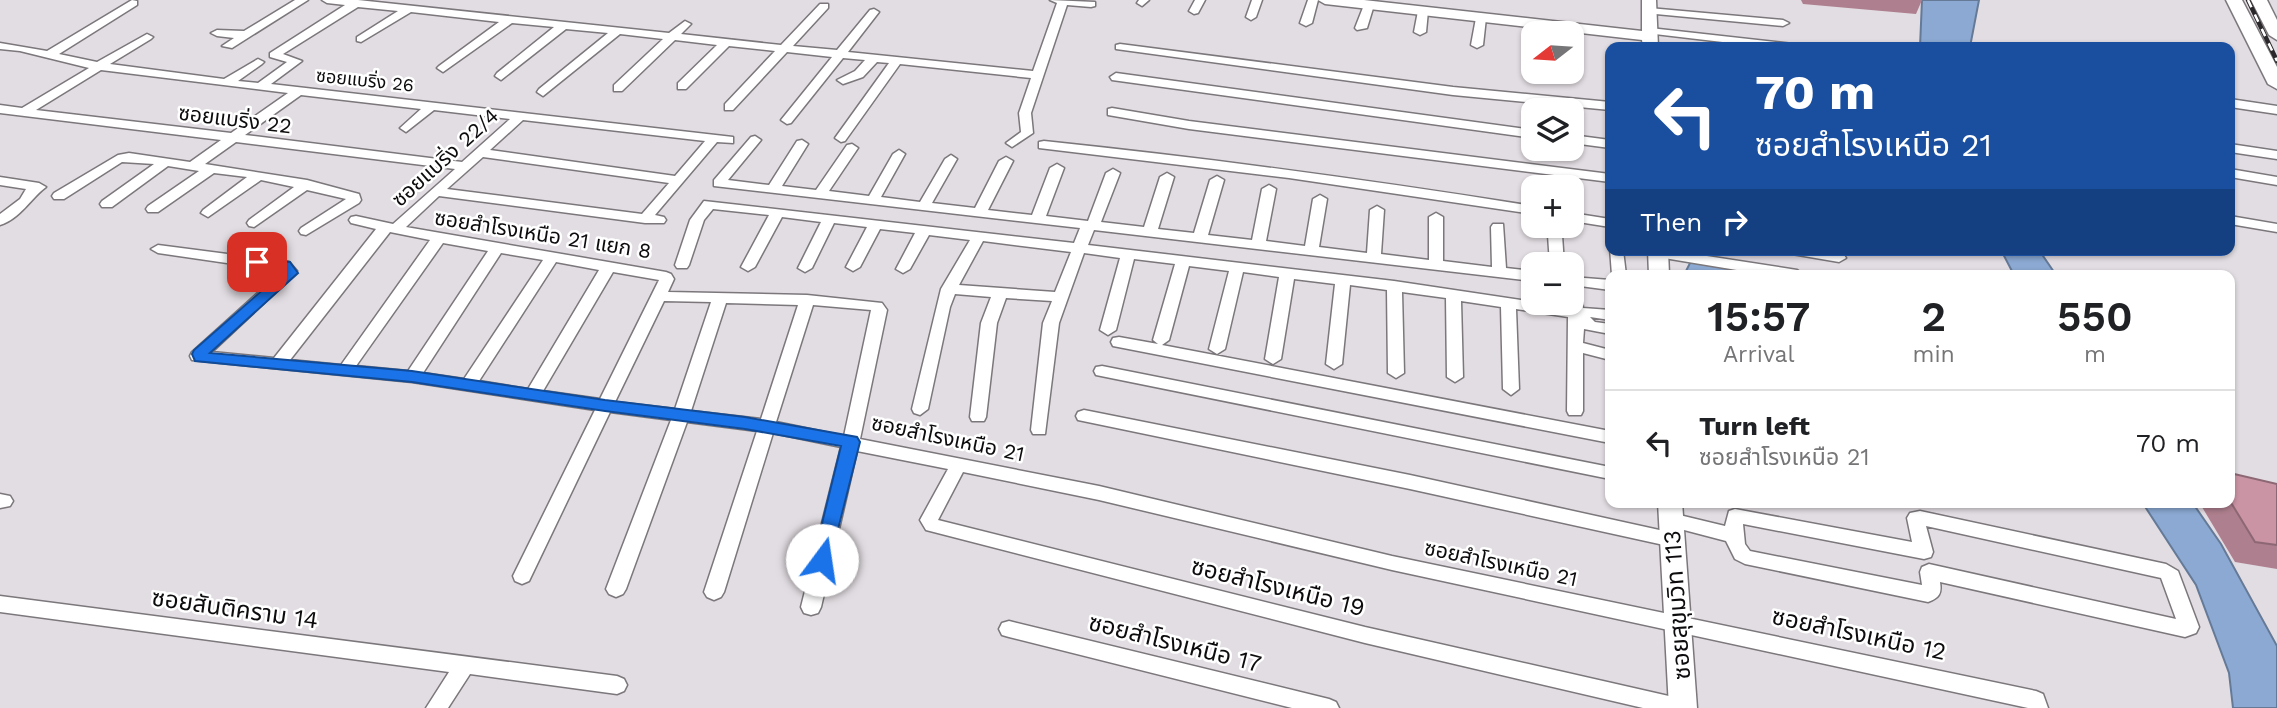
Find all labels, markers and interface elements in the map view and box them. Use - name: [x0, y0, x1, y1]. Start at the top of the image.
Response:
- north arrow: [1521, 21, 1584, 84]
- map controls: [1521, 21, 1584, 315]
- text: 70 m: [1755, 63, 1875, 121]
- street label: ซอยแบริ่ง 26: [315, 64, 415, 96]
- icon: left: [1640, 70, 1731, 161]
- button: layers: [1521, 98, 1584, 161]
- street label: ซอยแบริ่ง 22: [177, 99, 293, 138]
- street label: ซอยแบริ่ง 22/4: [386, 102, 503, 211]
- text: ซอยสำโรงเหนือ 21: [1755, 126, 1992, 164]
- button: +: [1521, 175, 1584, 238]
- icon: right: [1716, 203, 1754, 241]
- street label: ซอยสำโรงเหนือ 21 แยก 8: [433, 205, 653, 263]
- text: Then: [1640, 207, 1702, 237]
- pin: [227, 232, 287, 292]
- icon: arrive: [238, 243, 276, 281]
- button: −: [1521, 252, 1584, 315]
- text: 15:57: [1707, 292, 1810, 341]
- text: 2: [1921, 292, 1946, 341]
- text: 550: [2057, 292, 2133, 341]
- text: Arrival: [1723, 341, 1795, 368]
- text: min: [1913, 341, 1955, 368]
- text: m: [2084, 341, 2106, 368]
- street label: ซอยสำโรงเหนือ 21: [869, 410, 1027, 466]
- text: Turn left: [1699, 411, 1810, 441]
- icon: left: [1640, 424, 1678, 462]
- text: 70 m: [2136, 428, 2200, 458]
- text: ซอยสำโรงเหนือ 21: [1699, 444, 1869, 471]
- position arrow: [785, 523, 859, 597]
- street label: ซอยสุขุมวิท 113: [1658, 529, 1697, 681]
- street label: ซอยสำโรงเหนือ 21: [1422, 535, 1580, 591]
- street label: ซอยสำโรงเหนือ 19: [1188, 552, 1368, 622]
- street label: ซอยสันติคราม 14: [150, 583, 320, 635]
- street label: ซอยสำโรงเหนือ 12: [1769, 602, 1949, 666]
- street label: ซอยสำโรงเหนือ 17: [1086, 608, 1264, 678]

